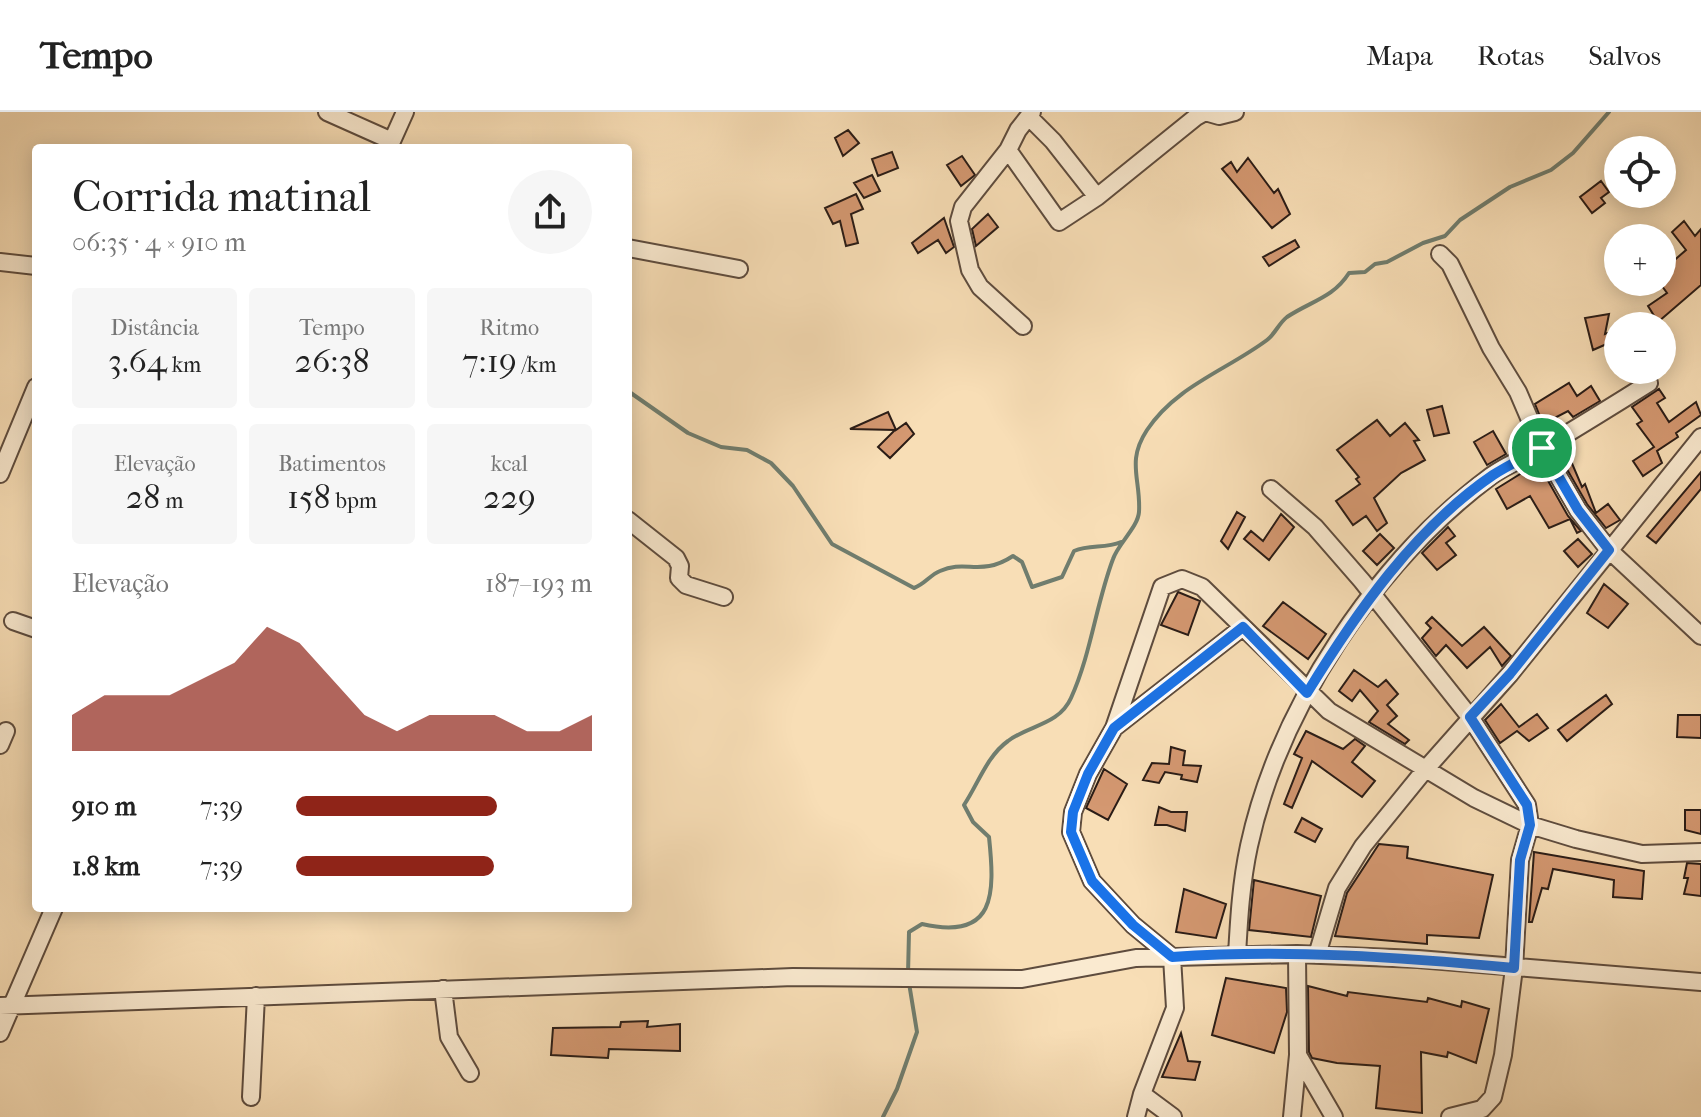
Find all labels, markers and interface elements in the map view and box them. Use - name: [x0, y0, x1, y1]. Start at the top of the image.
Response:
- text: Tempo: [40, 33, 153, 78]
- text: Mapa: [1366, 39, 1433, 72]
- text: Rotas: [1477, 39, 1544, 72]
- text: Salvos: [1588, 39, 1661, 72]
- map controls: [1604, 136, 1676, 384]
- button: locate: [1604, 136, 1676, 208]
- button: share: [508, 170, 592, 254]
- text: Corrida matinal: [72, 171, 371, 222]
- button: +: [1604, 224, 1676, 296]
- text: 06:35 · 4 × 910 m: [72, 227, 246, 258]
- button: −: [1604, 312, 1676, 384]
- text: Distância: [110, 315, 199, 341]
- text: Tempo: [299, 315, 365, 341]
- text: Ritmo: [480, 315, 539, 341]
- text: 3.64: [108, 341, 167, 381]
- text: 26:38: [294, 341, 370, 381]
- text: 7:19: [462, 341, 517, 381]
- text: km: [167, 352, 201, 378]
- text: /km: [517, 352, 556, 378]
- pin: [1508, 414, 1576, 482]
- icon: arrive: [1520, 426, 1564, 470]
- text: Elevação: [114, 451, 196, 477]
- text: Batimentos: [278, 451, 386, 477]
- text: kcal: [491, 451, 528, 477]
- text: 28: [126, 477, 160, 517]
- text: 158: [287, 477, 331, 517]
- text: 229: [483, 477, 536, 517]
- text: m: [160, 488, 183, 514]
- text: bpm: [331, 488, 377, 514]
- text: Elevação: [72, 568, 169, 599]
- text: 187–193 m: [485, 568, 592, 599]
- text: 910 m: [72, 791, 136, 822]
- text: 7:39: [200, 791, 243, 822]
- text: 1.8 km: [72, 851, 140, 882]
- text: 7:39: [200, 851, 243, 882]

